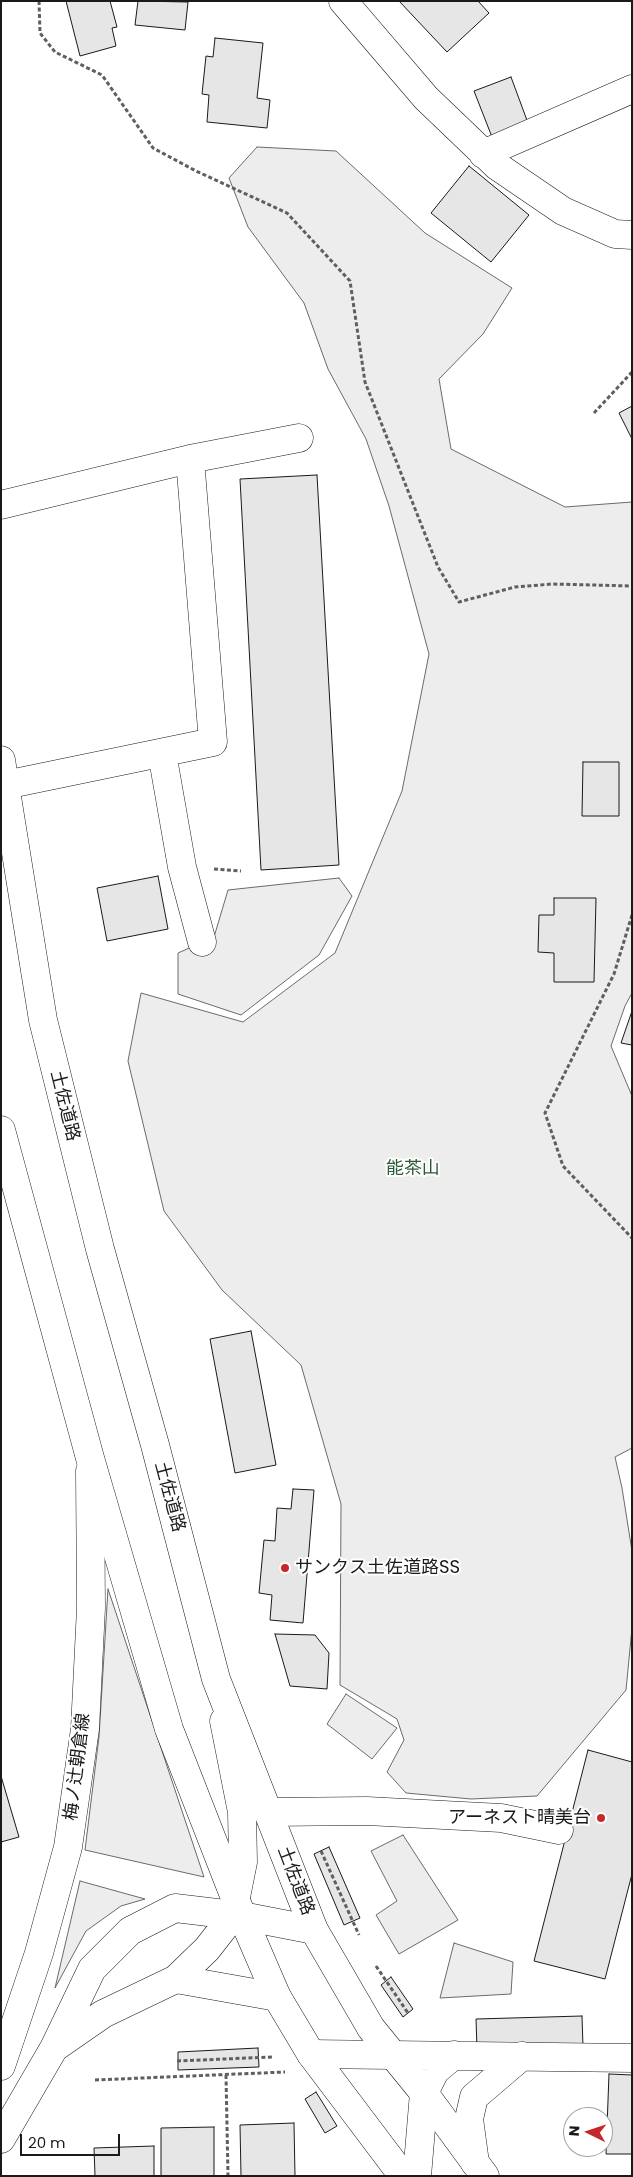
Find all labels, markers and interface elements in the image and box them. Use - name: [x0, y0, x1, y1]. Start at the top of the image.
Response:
- street label: 土佐道路: [45, 1068, 83, 1144]
- park label: 能茶山: [386, 1158, 440, 1180]
- street label: 土佐道路: [149, 1459, 189, 1535]
- place label: サンクス土佐道路SS: [295, 1557, 460, 1579]
- marker: サンクス土佐道路SS: [279, 1562, 291, 1574]
- street label: 梅ノ辻朝倉線: [61, 1712, 95, 1822]
- place label: アーネスト晴美台: [448, 1807, 591, 1829]
- marker: アーネスト晴美台: [595, 1812, 607, 1824]
- street label: 土佐道路: [272, 1844, 318, 1918]
- north arrow: [563, 2107, 613, 2157]
- scale bar: [22, 2124, 122, 2156]
- text: N: [564, 2125, 584, 2137]
- text: 20 m: [28, 2132, 66, 2153]

